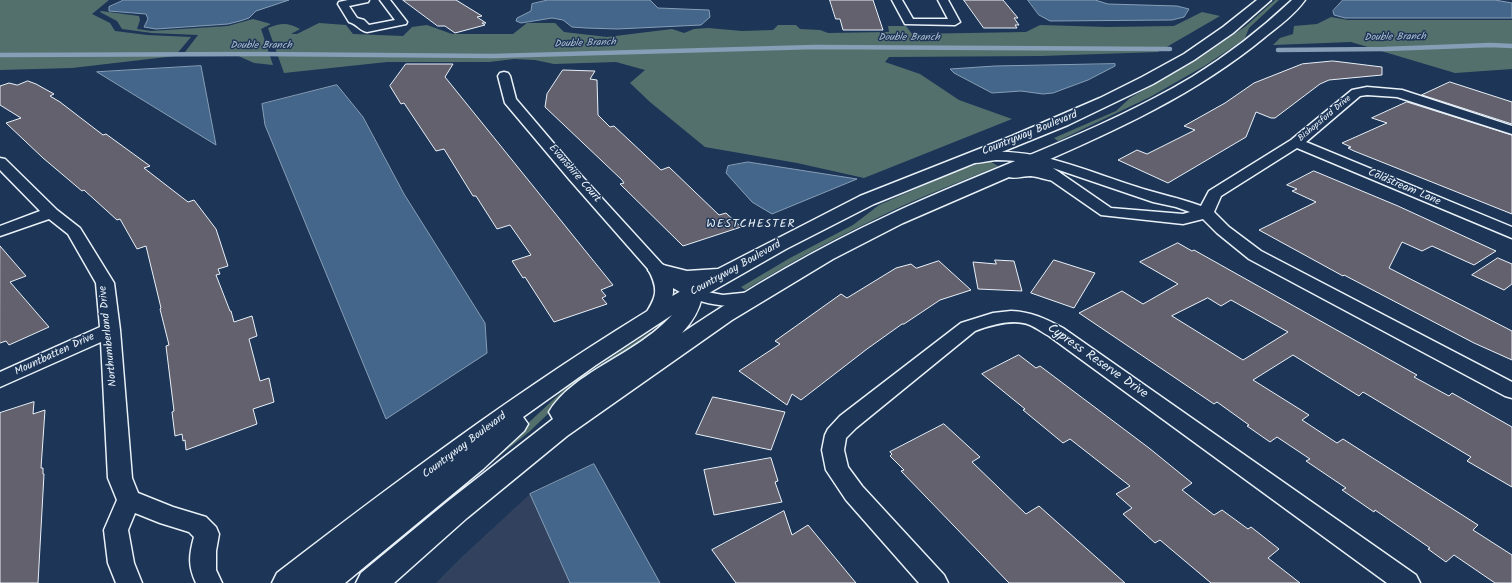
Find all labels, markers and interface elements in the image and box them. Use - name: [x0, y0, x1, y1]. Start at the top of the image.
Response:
- water label: Double Branch: [1364, 31, 1426, 45]
- water label: Double Branch: [878, 32, 940, 44]
- water label: Double Branch: [554, 37, 616, 51]
- water label: Double Branch: [230, 40, 292, 52]
- street label: Bishopsford Drive: [1296, 94, 1354, 144]
- street label: Countryway Boulevard: [980, 109, 1080, 159]
- street label: Evanshire Court: [545, 142, 603, 206]
- street label: Coldstream Lane: [1366, 167, 1442, 209]
- district label: WESTCHESTER: [706, 218, 796, 232]
- street label: Countryway Boulevard: [688, 239, 784, 299]
- street label: Northumberland Drive: [97, 285, 121, 387]
- street label: Cypress Reserve Drive: [1044, 321, 1150, 403]
- street label: Mountbatten Drive: [13, 331, 97, 379]
- street label: Countryway Boulevard: [420, 410, 510, 482]

